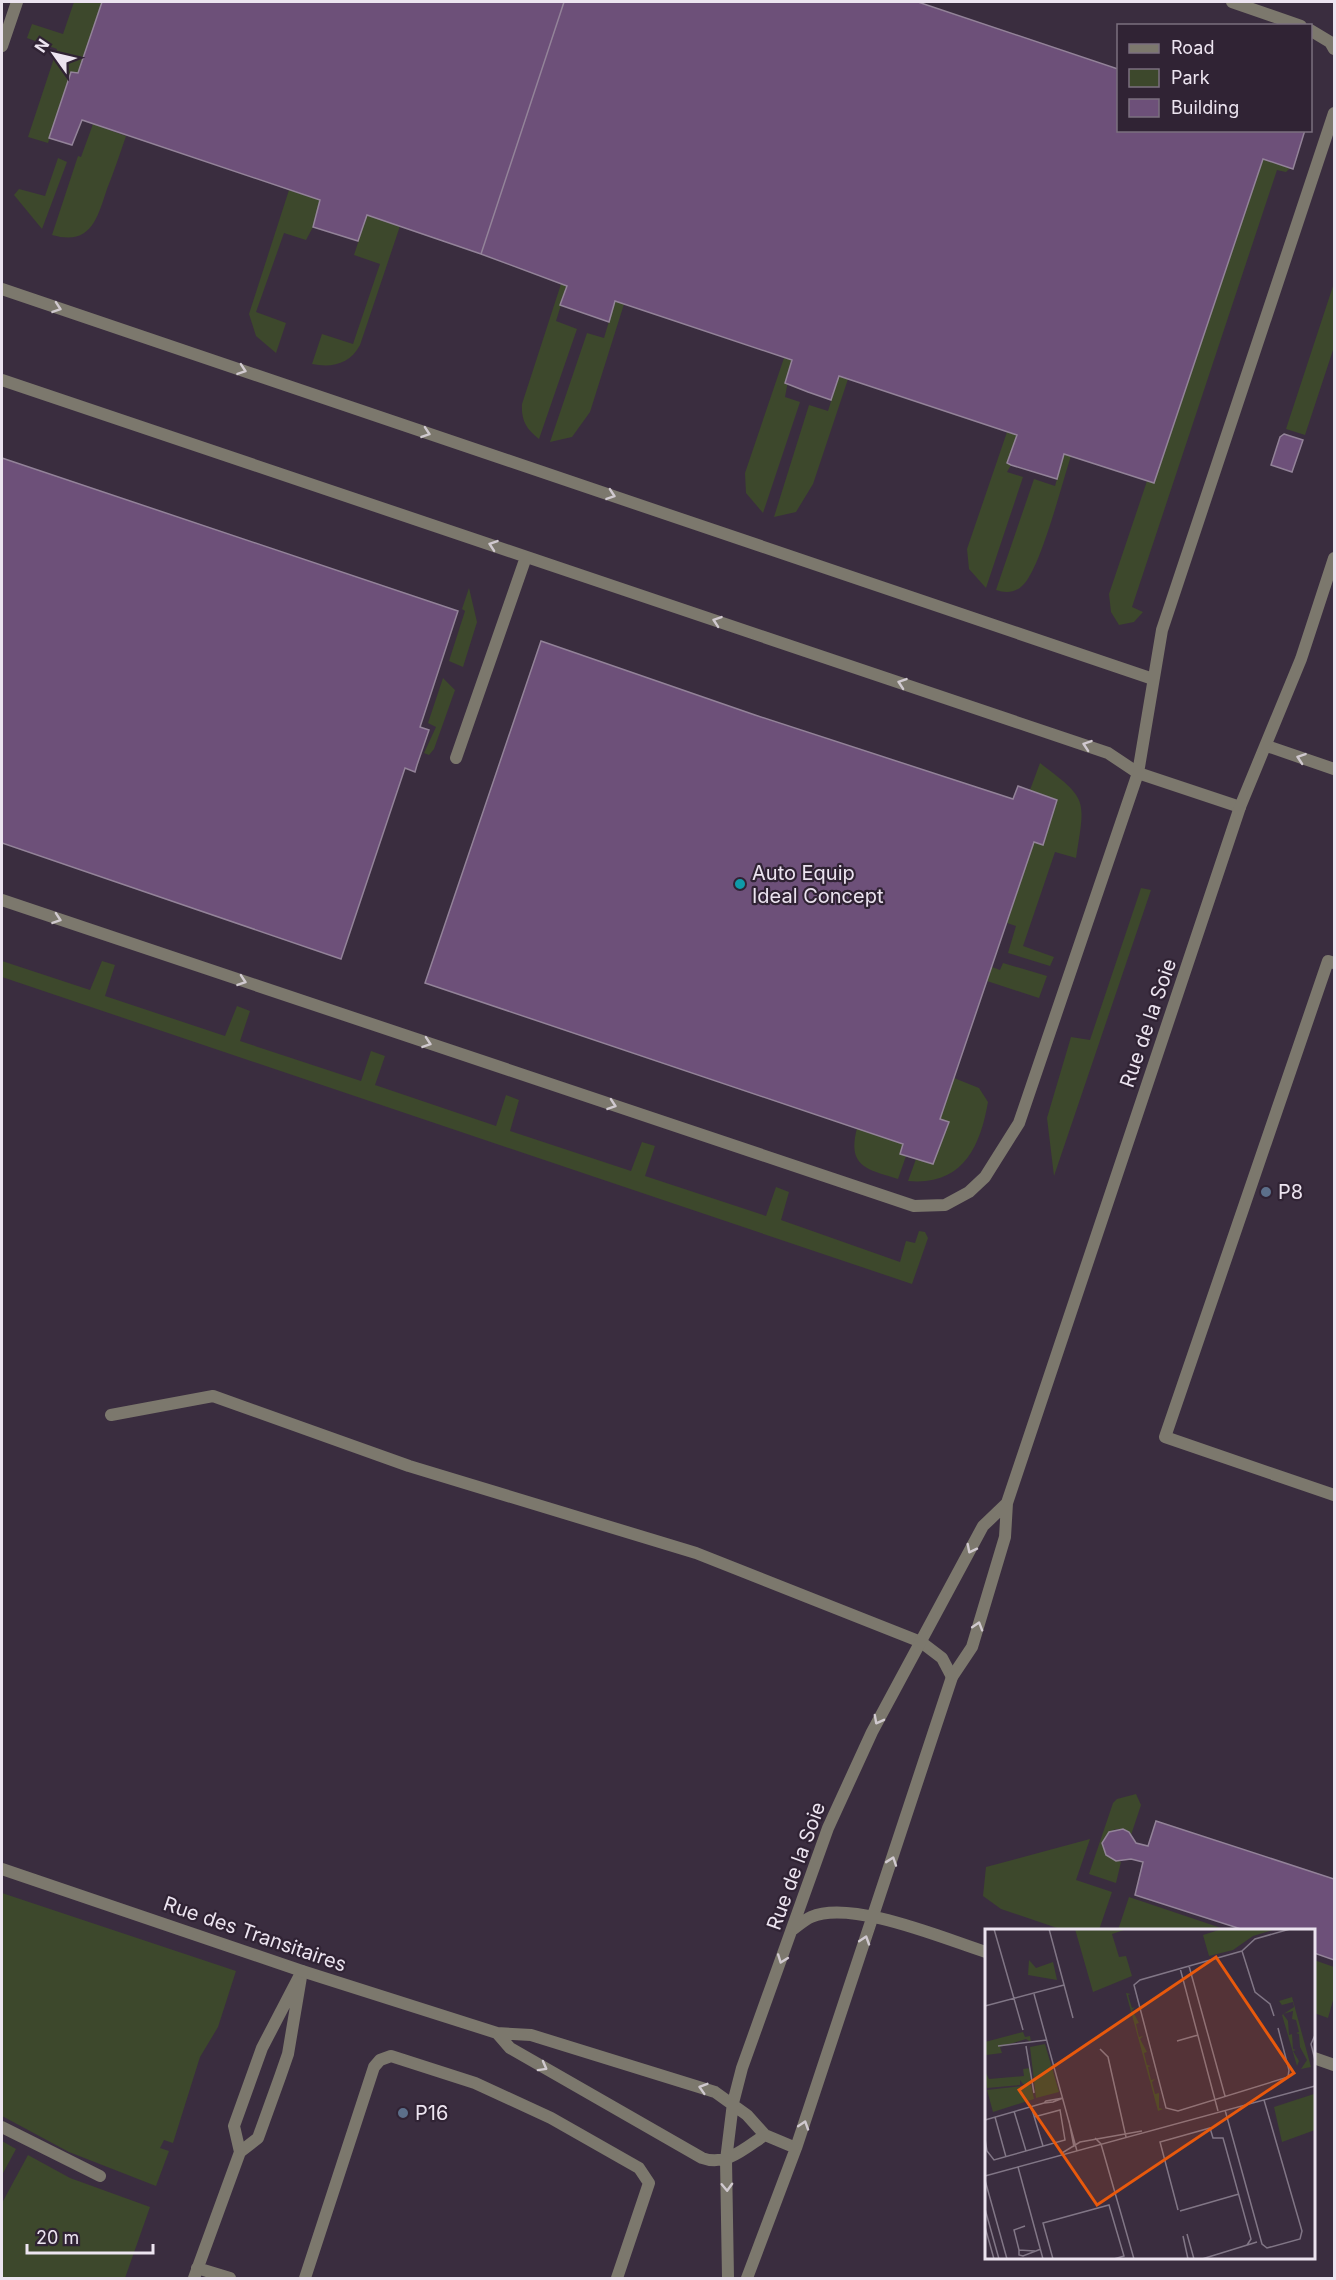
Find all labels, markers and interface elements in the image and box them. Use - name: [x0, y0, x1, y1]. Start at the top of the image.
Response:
- north arrow: [24, 24, 84, 84]
- legend: [1117, 24, 1312, 132]
- text: N: [30, 35, 53, 56]
- text: Road: [1171, 37, 1214, 58]
- text: Park: [1171, 67, 1210, 88]
- text: Building: [1171, 97, 1239, 118]
- one-way arrow: [51, 300, 62, 313]
- one-way arrow: [236, 363, 247, 375]
- one-way arrow: [420, 425, 431, 438]
- one-way arrow: [605, 488, 616, 500]
- one-way arrow: [488, 540, 499, 553]
- one-way arrow: [712, 616, 723, 628]
- one-way arrow: [897, 678, 908, 691]
- one-way arrow: [1082, 740, 1093, 753]
- one-way arrow: [1296, 752, 1307, 765]
- place label: Auto Equip Ideal Concept: [752, 861, 884, 908]
- marker: Auto Equip Ideal Concept: [733, 877, 747, 891]
- one-way arrow: [51, 911, 62, 924]
- street label: Rue de la Soie: [1115, 955, 1181, 1091]
- one-way arrow: [236, 973, 247, 986]
- one-way arrow: [421, 1035, 432, 1048]
- one-way arrow: [606, 1097, 617, 1110]
- place label: P8: [1278, 1180, 1303, 1204]
- marker: P8: [1259, 1185, 1273, 1199]
- one-way arrow: [967, 1542, 978, 1553]
- one-way arrow: [971, 1621, 983, 1632]
- one-way arrow: [874, 1714, 885, 1724]
- street label: Rue de la Soie: [762, 1799, 830, 1933]
- one-way arrow: [885, 1856, 897, 1867]
- street label: Rue des Transitaires: [160, 1891, 350, 1977]
- inset map: [985, 1929, 1315, 2259]
- one-way arrow: [858, 1935, 870, 1946]
- one-way arrow: [777, 1953, 790, 1964]
- one-way arrow: [537, 2060, 548, 2071]
- one-way arrow: [698, 2083, 709, 2095]
- place label: P16: [415, 2101, 448, 2125]
- marker: P16: [396, 2106, 410, 2120]
- one-way arrow: [796, 2120, 809, 2131]
- one-way arrow: [721, 2183, 733, 2192]
- scale bar: [27, 2217, 153, 2255]
- text: 20 m: [36, 2227, 79, 2248]

